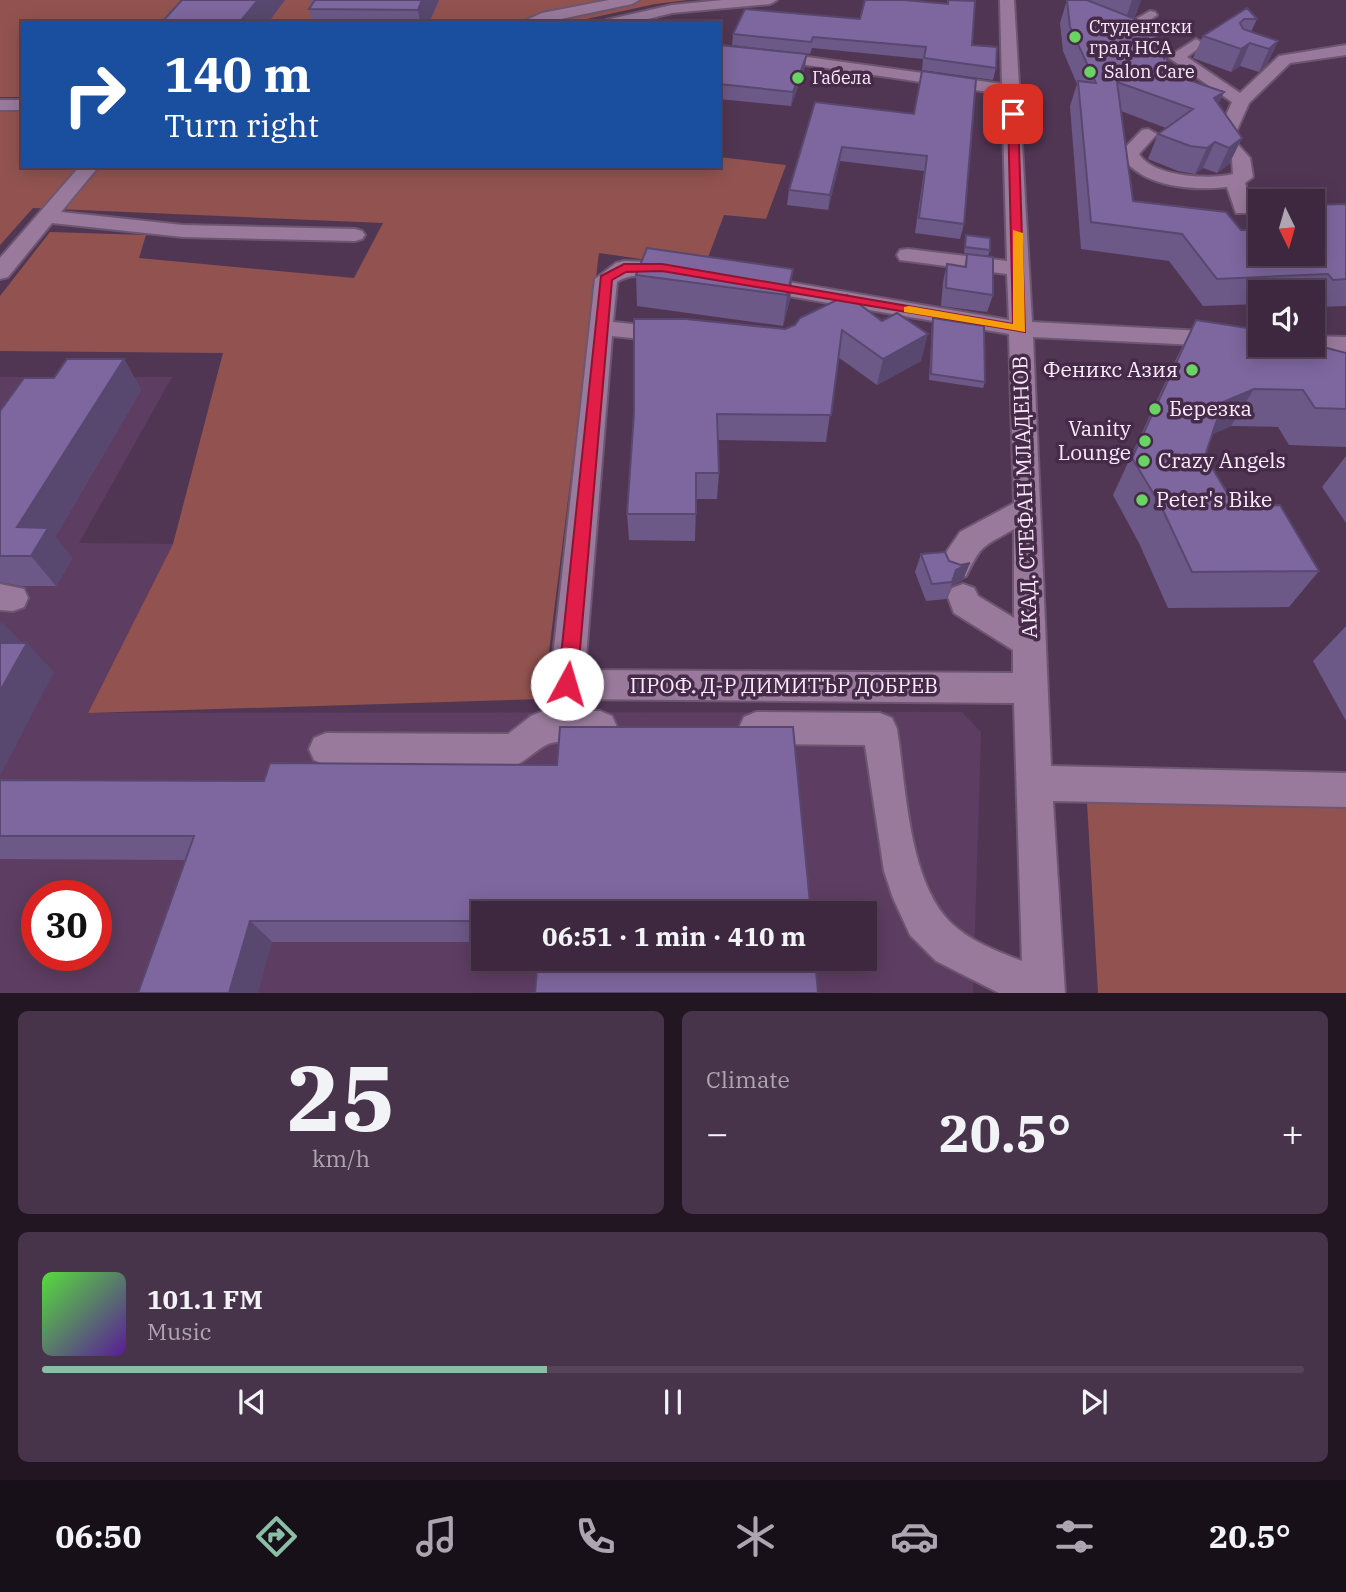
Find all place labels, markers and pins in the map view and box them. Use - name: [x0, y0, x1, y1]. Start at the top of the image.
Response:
- place label: Студентски град НСА: [1089, 15, 1192, 59]
- marker: Студентски град НСА: [1067, 29, 1083, 45]
- place label: Salon Care: [1104, 60, 1195, 83]
- marker: Salon Care: [1082, 64, 1098, 80]
- place label: Габела: [812, 66, 872, 89]
- marker: Габела: [790, 70, 806, 86]
- pin: [983, 84, 1043, 144]
- place label: Феникс Азия: [1043, 355, 1178, 383]
- marker: Феникс Азия: [1184, 362, 1200, 378]
- place label: Березка: [1169, 394, 1252, 422]
- marker: Березка: [1147, 401, 1163, 417]
- place label: Vanity Lounge: [1058, 414, 1132, 466]
- marker: Vanity Lounge: [1137, 433, 1153, 449]
- place label: Crazy Angels: [1158, 446, 1286, 474]
- marker: Crazy Angels: [1136, 453, 1152, 469]
- place label: Peter's Bike: [1156, 485, 1272, 513]
- marker: Peter's Bike: [1134, 492, 1150, 508]

